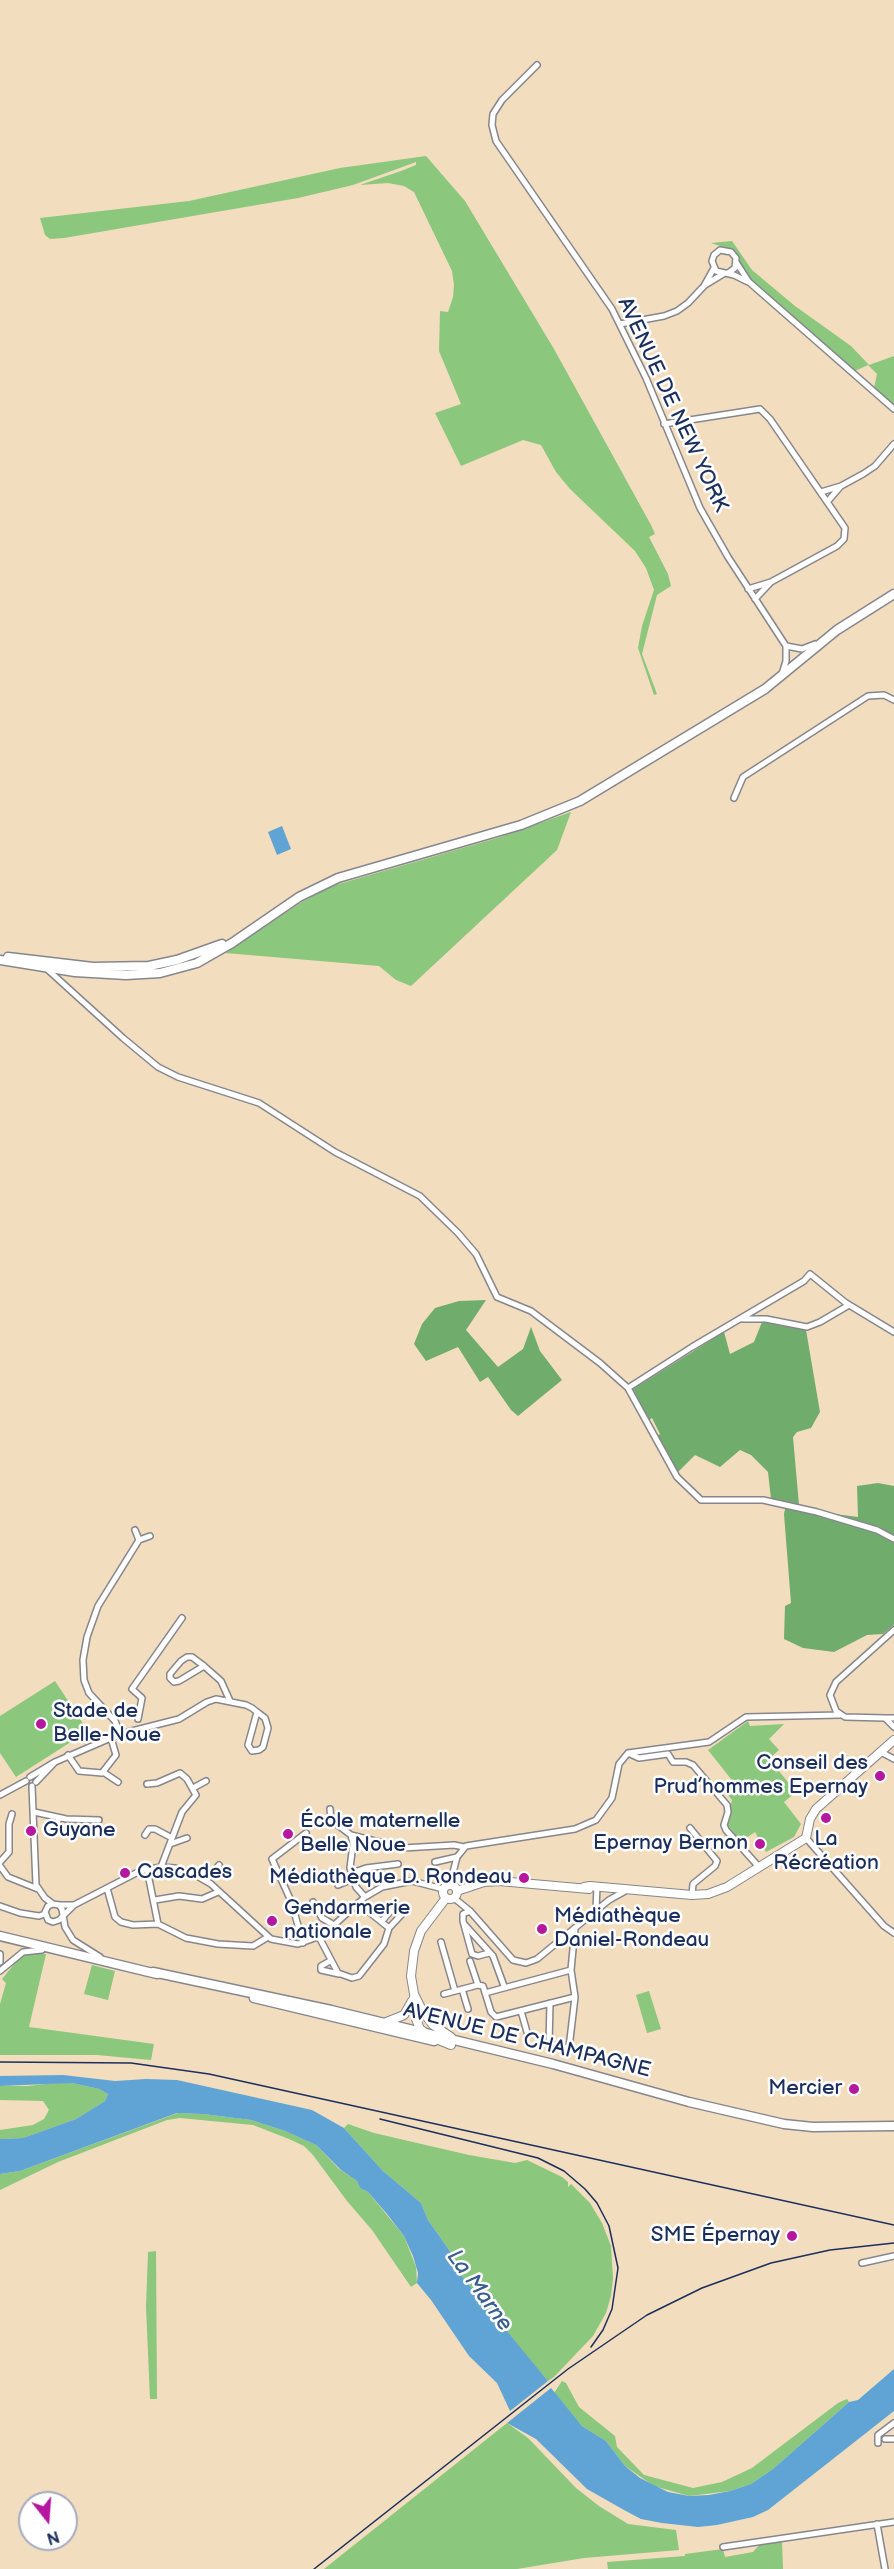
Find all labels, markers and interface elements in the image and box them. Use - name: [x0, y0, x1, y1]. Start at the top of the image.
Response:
- street label: AVENUE DE NEW YORK: [611, 294, 733, 516]
- place label: Stade de Belle-Noue: [53, 1699, 161, 1749]
- marker: Stade de Belle-Noue: [34, 1717, 48, 1731]
- place label: Conseil des Prud’hommes Epernay: [654, 1751, 868, 1801]
- marker: Conseil des Prud’hommes Epernay: [873, 1769, 887, 1783]
- place label: École maternelle Belle Noue: [300, 1809, 460, 1859]
- marker: La Récréation: [819, 1811, 833, 1825]
- place label: Guyane: [43, 1818, 116, 1844]
- marker: Guyane: [24, 1824, 38, 1838]
- marker: École maternelle Belle Noue: [281, 1827, 295, 1841]
- place label: La Récréation: [773, 1827, 879, 1877]
- place label: Epernay Bernon: [593, 1831, 748, 1857]
- marker: Epernay Bernon: [753, 1837, 767, 1851]
- place label: Cascades: [137, 1860, 232, 1886]
- place label: Médiathèque D. Rondeau: [269, 1865, 512, 1891]
- marker: Cascades: [118, 1866, 132, 1880]
- marker: Médiathèque D. Rondeau: [517, 1871, 531, 1885]
- place label: Gendarmerie nationale: [284, 1896, 410, 1946]
- place label: Médiathèque Daniel-Rondeau: [554, 1904, 709, 1954]
- marker: Gendarmerie nationale: [265, 1914, 279, 1928]
- marker: Médiathèque Daniel-Rondeau: [535, 1922, 549, 1936]
- street label: AVENUE DE CHAMPAGNE: [401, 1998, 653, 2084]
- place label: Mercier: [768, 2076, 842, 2102]
- marker: Mercier: [847, 2082, 861, 2096]
- place label: SME Épernay: [651, 2223, 780, 2249]
- marker: SME Épernay: [785, 2229, 799, 2243]
- water label: La Marne: [441, 2245, 517, 2337]
- north arrow: [18, 2491, 78, 2551]
- text: N: [44, 2526, 61, 2548]

